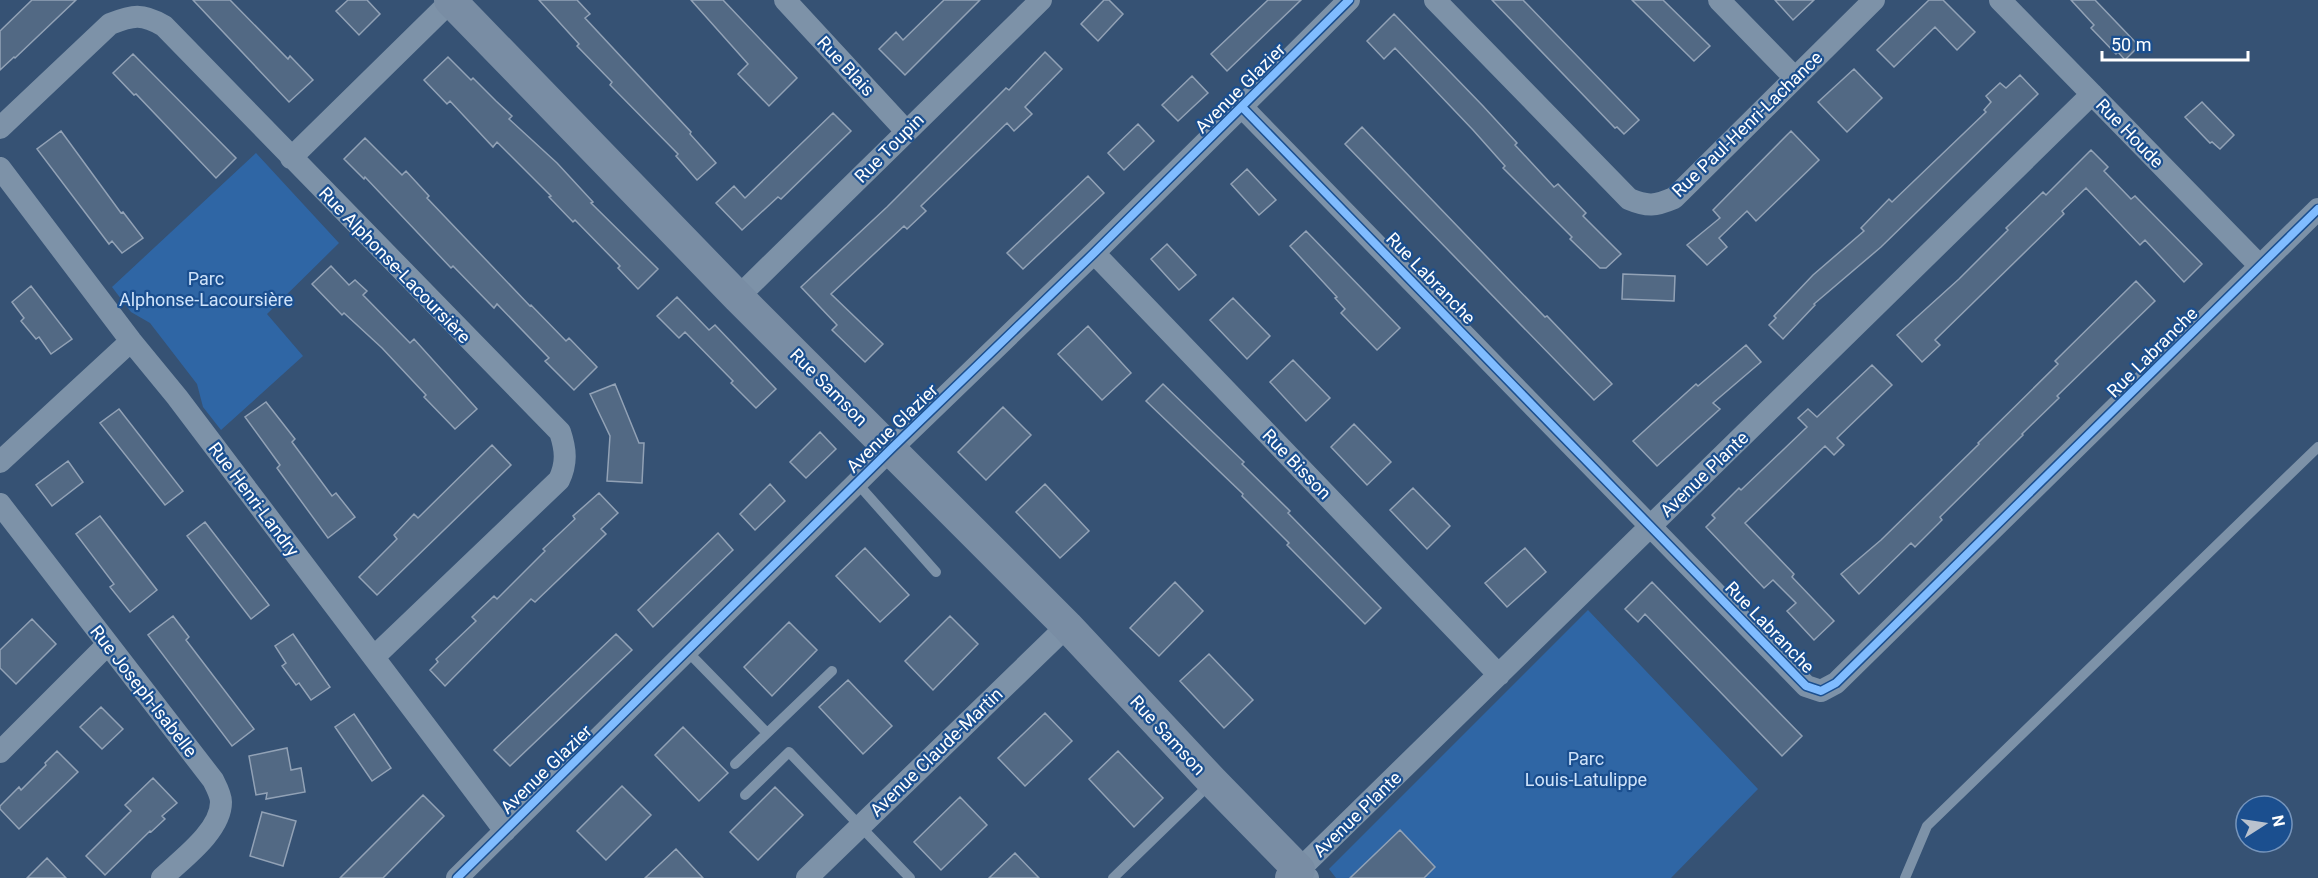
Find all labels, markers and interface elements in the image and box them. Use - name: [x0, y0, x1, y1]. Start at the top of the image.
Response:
- scale bar: [2102, 24, 2248, 62]
- street label: Rue Blais: [813, 32, 879, 100]
- text: 50 m: [2111, 34, 2151, 55]
- street label: Avenue Glazier: [1191, 39, 1289, 137]
- street label: Rue Paul-Henri-Lachance: [1668, 47, 1826, 201]
- street label: Rue Houde: [2092, 94, 2168, 172]
- street label: Rue Toupin: [850, 109, 928, 187]
- street label: Rue Alphonse-Lacoursière: [315, 183, 475, 347]
- street label: Rue Labranche: [1382, 228, 1480, 328]
- park label: Parc Alphonse-Lacoursière: [119, 268, 293, 310]
- street label: Rue Labranche: [2103, 303, 2201, 401]
- street label: Rue Samson: [786, 344, 872, 430]
- street label: Avenue Glazier: [842, 379, 942, 477]
- street label: Rue Bisson: [1258, 425, 1336, 503]
- street label: Avenue Plante: [1656, 427, 1752, 521]
- street label: Rue Henri-Landry: [204, 438, 304, 560]
- street label: Rue Labranche: [1721, 577, 1819, 677]
- street label: Rue Joseph-Isabelle: [86, 621, 202, 761]
- street label: Avenue Claude-Martin: [865, 683, 1007, 821]
- street label: Rue Samson: [1126, 691, 1210, 779]
- street label: Avenue Glazier: [496, 720, 596, 818]
- park label: Parc Louis-Latulippe: [1525, 748, 1647, 790]
- street label: Avenue Plante: [1309, 767, 1405, 861]
- north arrow: [2234, 794, 2294, 854]
- text: N: [2268, 813, 2289, 828]

